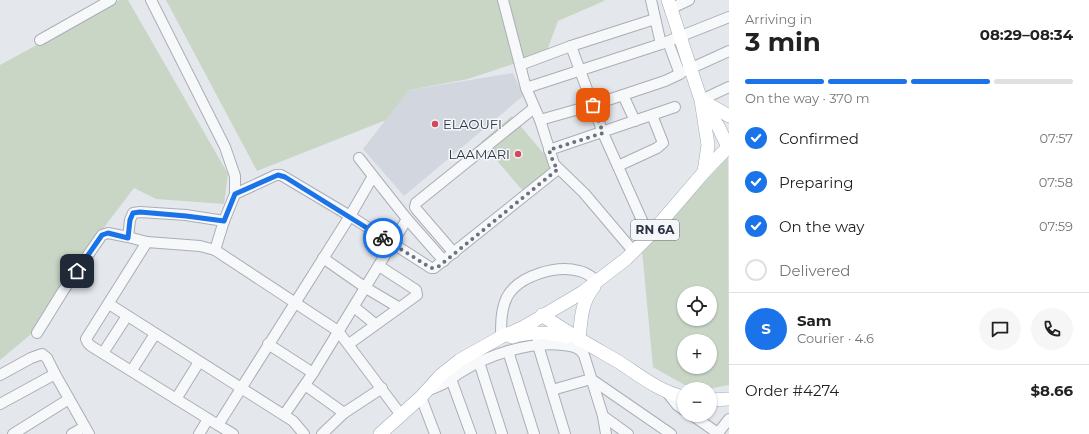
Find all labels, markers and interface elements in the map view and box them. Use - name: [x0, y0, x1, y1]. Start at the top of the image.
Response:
- text: Arriving in: [745, 11, 812, 27]
- text: 08:29–08:34: [980, 25, 1073, 44]
- text: 3 min: [745, 26, 821, 58]
- pin: [576, 88, 610, 122]
- text: On the way · 370 m: [745, 90, 870, 106]
- icon: bag: [582, 94, 604, 116]
- place label: ELAOUFI: [443, 116, 502, 132]
- marker: ELAOUFI: [430, 119, 440, 129]
- icon: check: [745, 127, 767, 149]
- text: Confirmed: [779, 129, 859, 148]
- text: 07:57: [1040, 130, 1073, 146]
- place label: LAAMARI: [449, 146, 510, 162]
- marker: LAAMARI: [513, 149, 523, 159]
- icon: check: [745, 171, 767, 193]
- text: Preparing: [779, 173, 854, 192]
- text: 07:58: [1039, 174, 1073, 190]
- icon: check: [745, 215, 767, 237]
- text: On the way: [779, 217, 864, 236]
- courier: [363, 218, 403, 258]
- text: 07:59: [1039, 218, 1073, 234]
- road number: RN 6A: [631, 220, 679, 240]
- icon: bike: [372, 227, 394, 249]
- pin: [60, 254, 94, 288]
- icon: home: [66, 260, 88, 282]
- text: Delivered: [779, 261, 851, 280]
- map controls: [677, 286, 717, 422]
- button: locate: [677, 286, 717, 326]
- button: chat: [979, 308, 1021, 350]
- button: phone: [1031, 308, 1073, 350]
- text: Sam: [797, 311, 832, 330]
- text: S: [761, 319, 771, 338]
- text: Courier · 4.6: [797, 330, 874, 346]
- button: +: [677, 334, 717, 374]
- text: Order #4274: [745, 381, 839, 400]
- text: $8.66: [1031, 381, 1073, 400]
- button: −: [677, 382, 717, 422]

